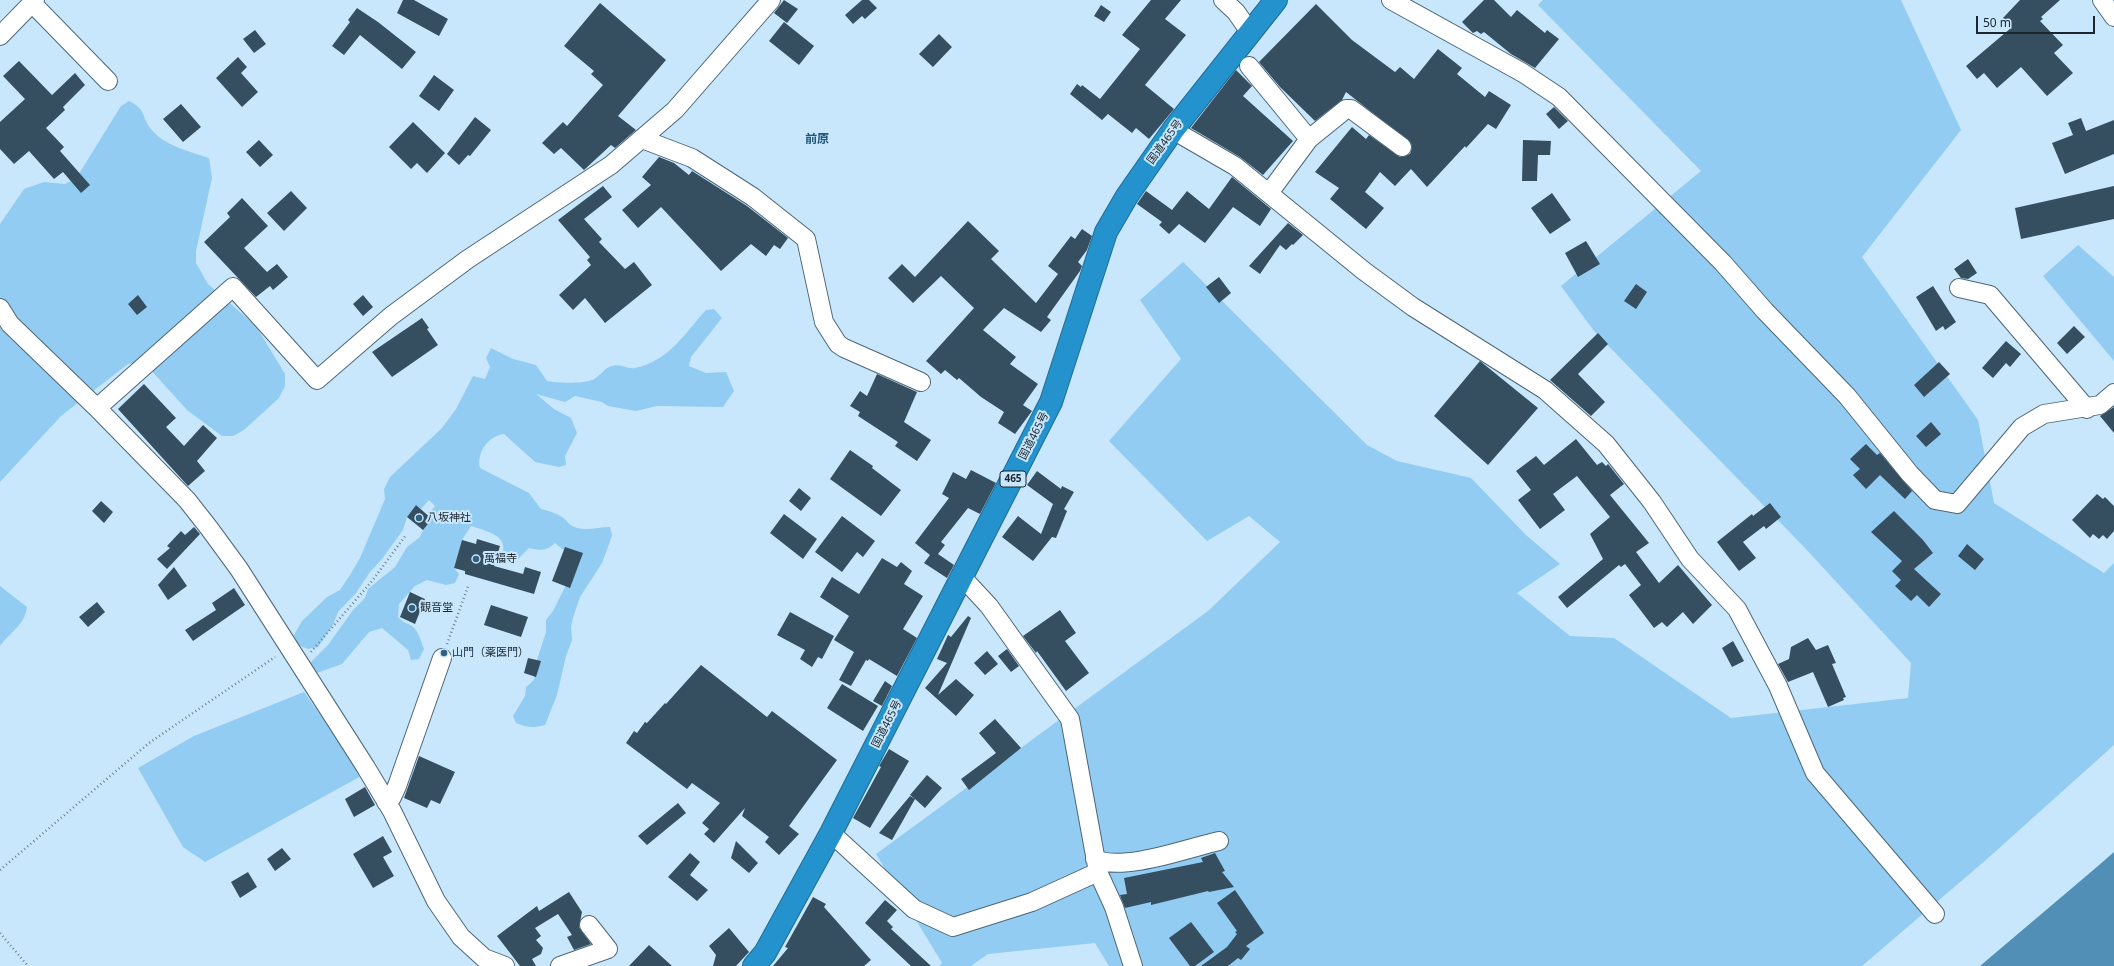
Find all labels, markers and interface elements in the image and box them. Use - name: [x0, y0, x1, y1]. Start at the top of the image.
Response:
- scale bar: [1978, 8, 2097, 34]
- text: 50 m: [1983, 14, 2011, 31]
- street label: 国道465号: [1144, 117, 1186, 167]
- district label: 前原: [805, 133, 829, 147]
- street label: 国道465号: [1016, 410, 1052, 462]
- road number: 465: [1000, 471, 1026, 487]
- place label: 八坂神社: [427, 511, 471, 525]
- marker: 八坂神社: [414, 513, 424, 523]
- place label: 萬福寺: [484, 552, 517, 566]
- marker: 萬福寺: [471, 554, 481, 564]
- place label: 観音堂: [420, 601, 453, 615]
- marker: 観音堂: [407, 603, 417, 613]
- place label: 山門（薬医門）: [452, 646, 529, 660]
- marker: 山門（薬医門）: [439, 648, 449, 658]
- street label: 国道465号: [869, 698, 905, 750]

